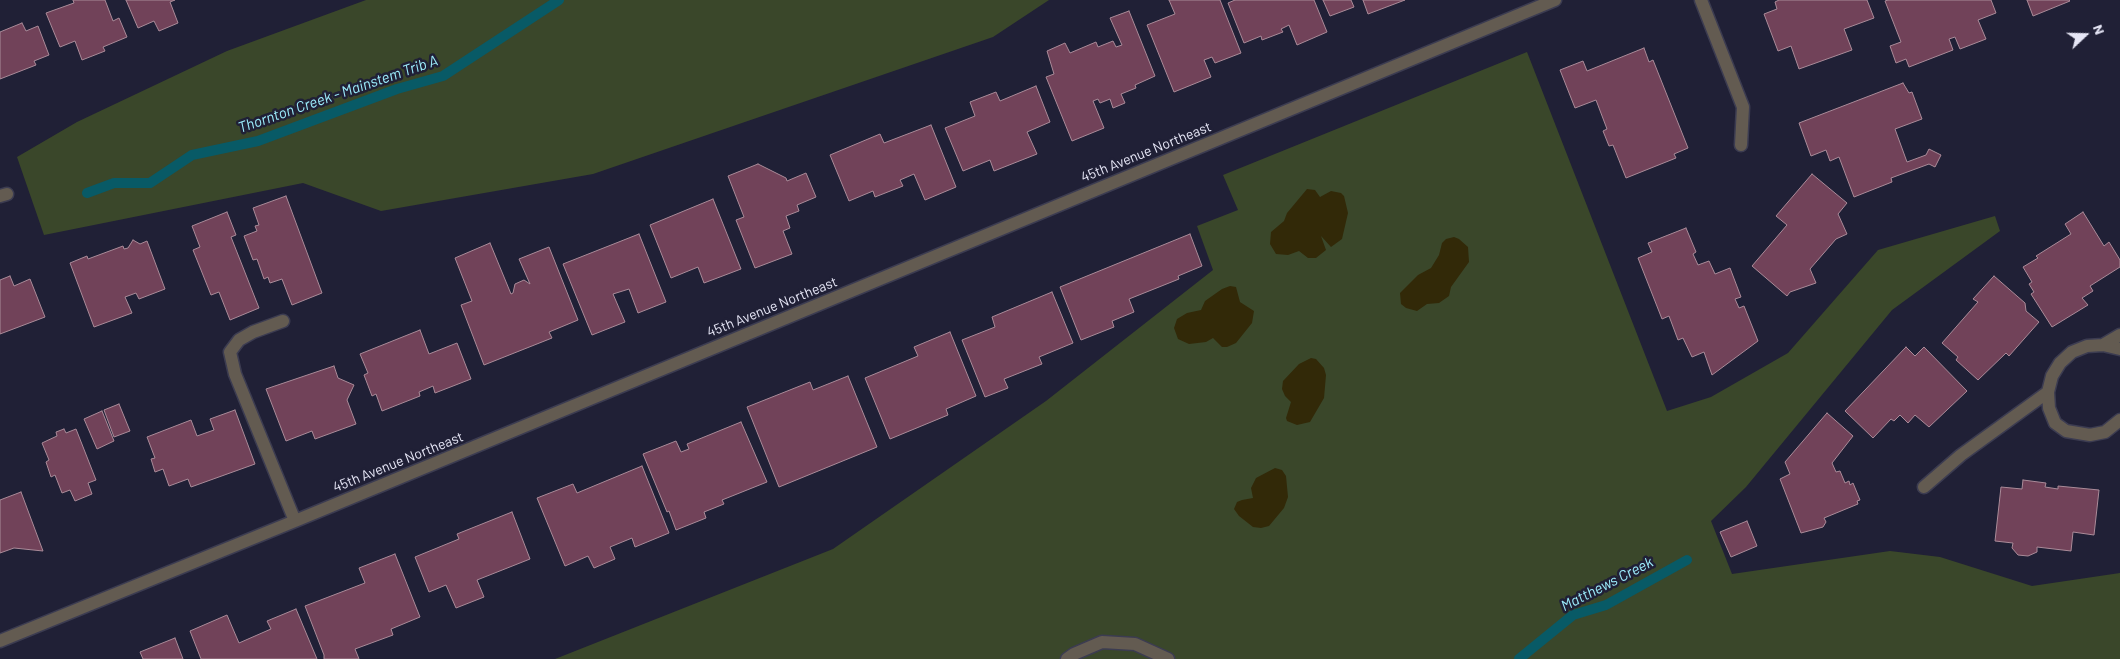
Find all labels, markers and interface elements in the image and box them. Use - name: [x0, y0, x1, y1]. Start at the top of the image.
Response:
- north arrow: [2060, 10, 2110, 60]
- text: N: [2090, 22, 2109, 37]
- water label: Thornton Creek - Mainstem Trib A: [236, 51, 440, 137]
- street label: 45th Avenue Northeast: [1078, 118, 1214, 186]
- street label: 45th Avenue Northeast: [704, 273, 840, 341]
- street label: 45th Avenue Northeast: [330, 428, 466, 496]
- water label: Matthews Creek: [1558, 553, 1656, 615]

